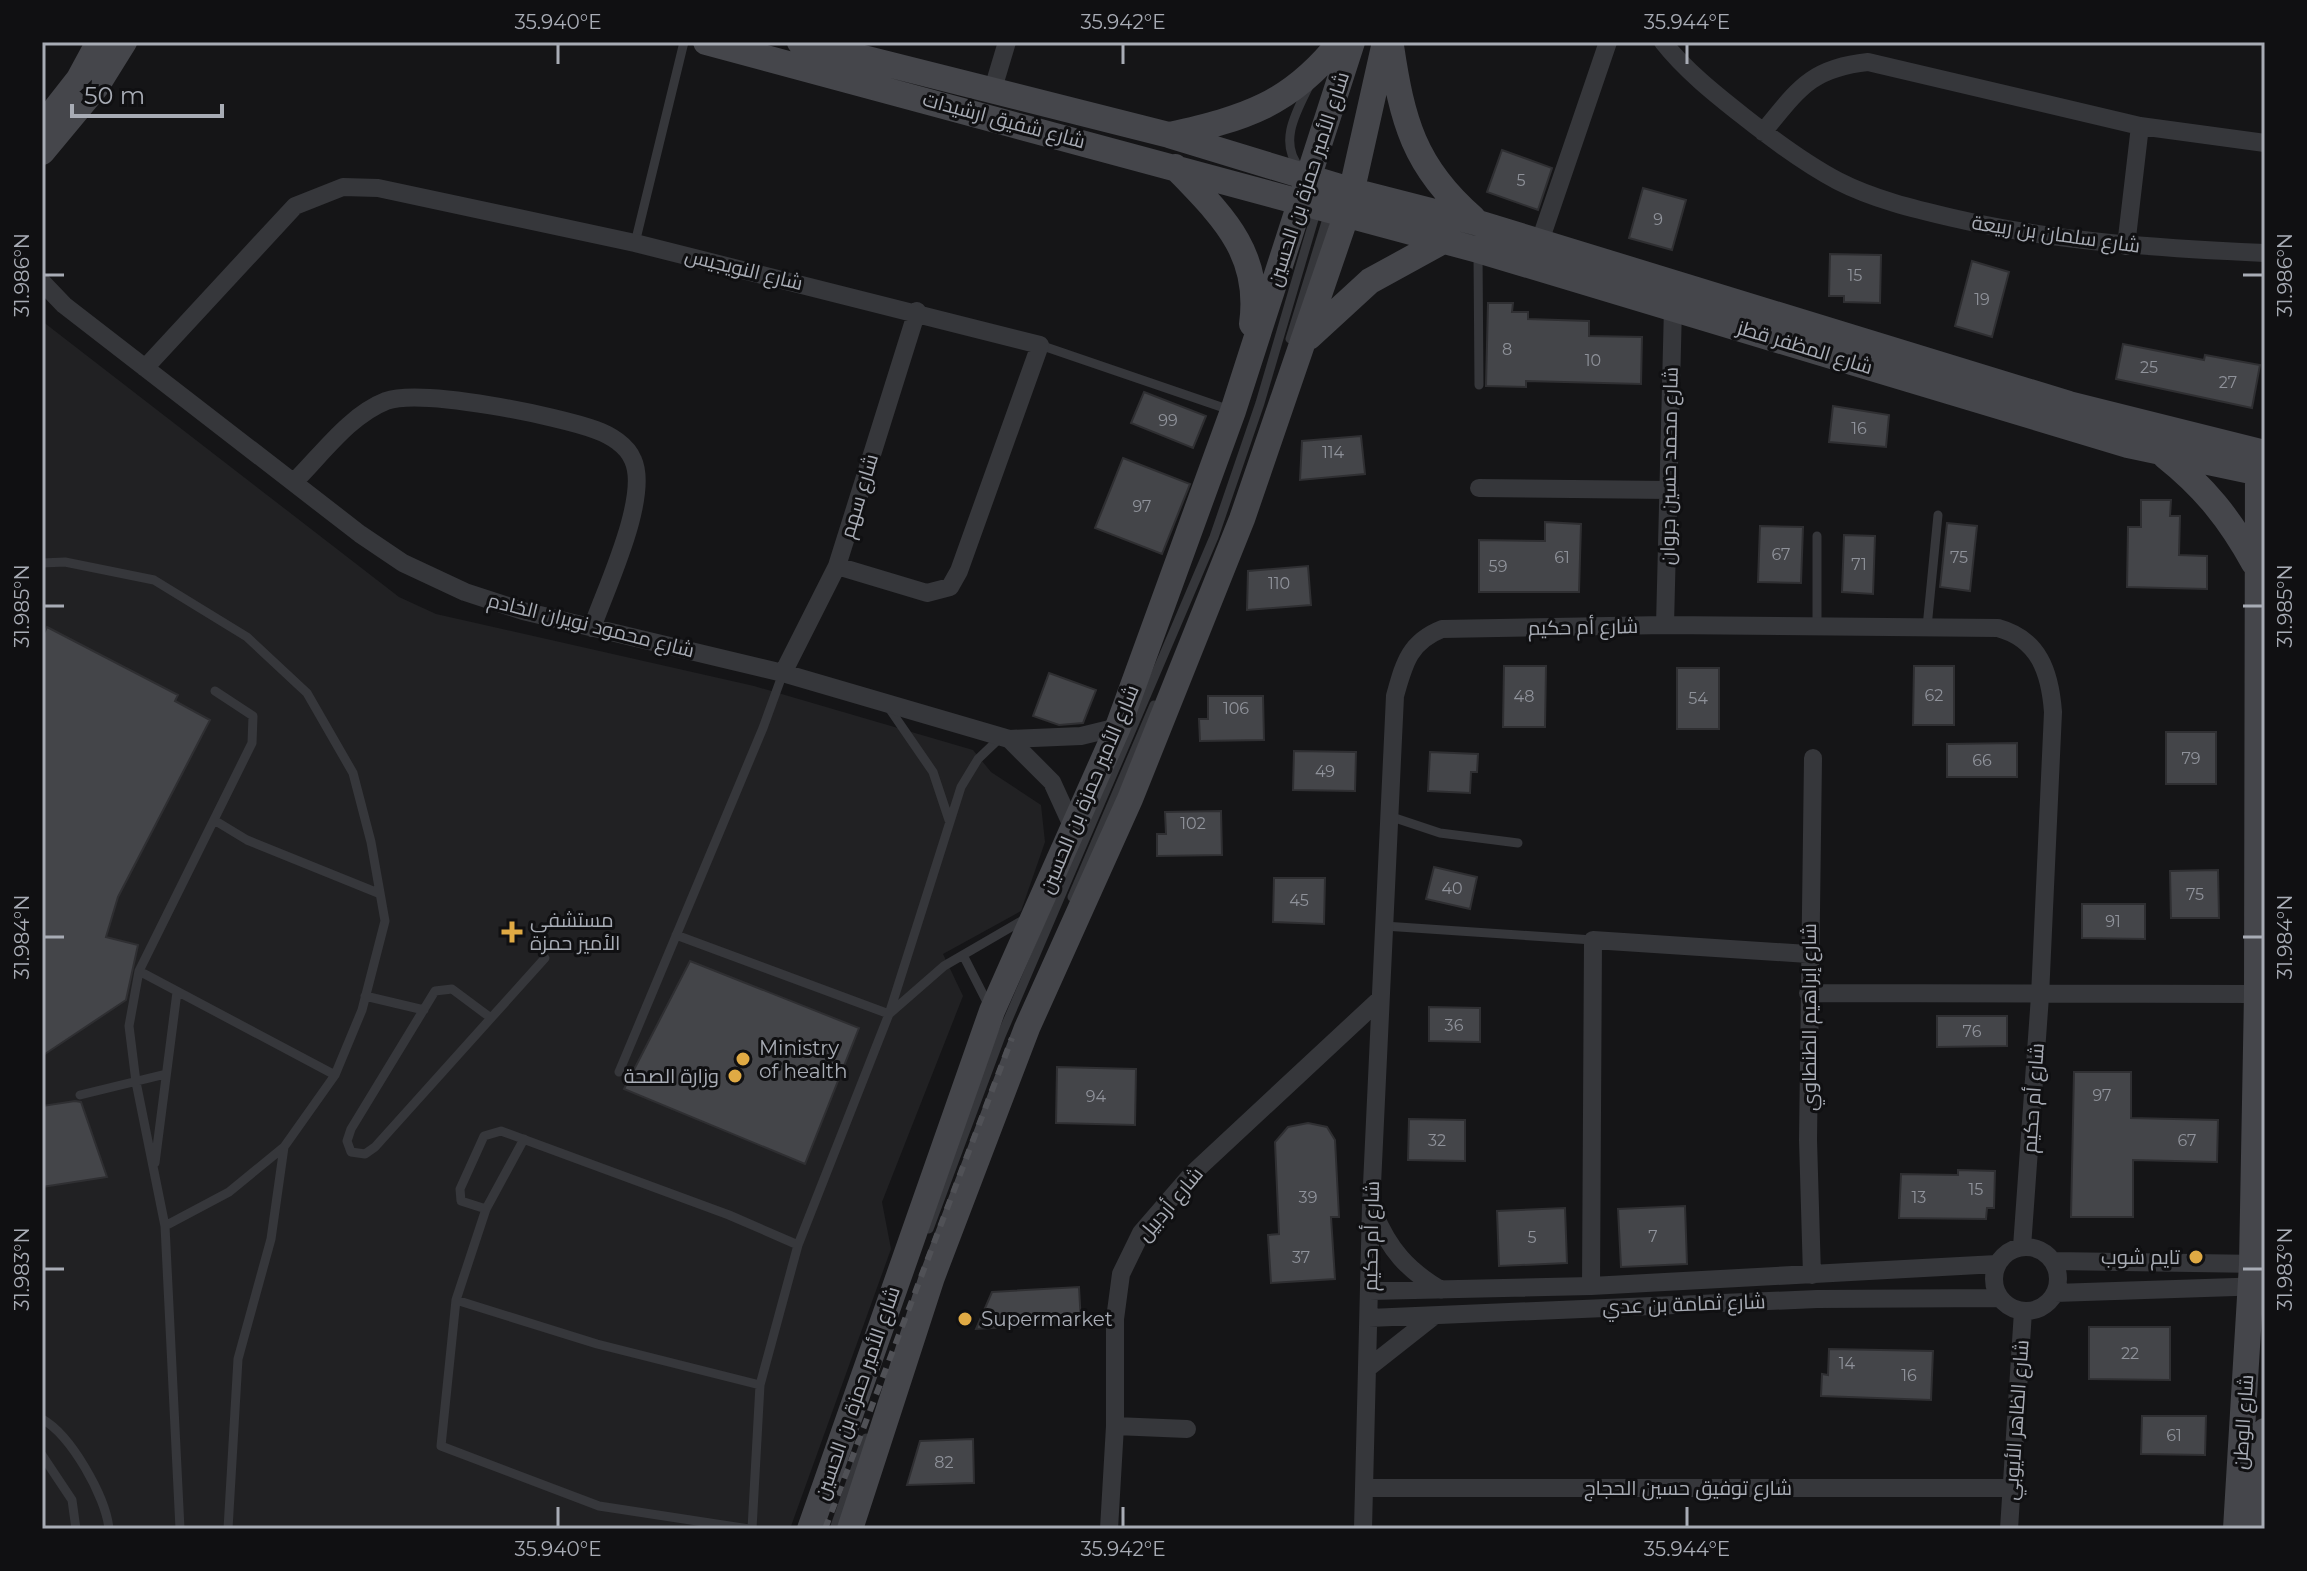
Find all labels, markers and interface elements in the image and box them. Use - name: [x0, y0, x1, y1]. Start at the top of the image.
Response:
- text: 35.940°E: [514, 10, 602, 34]
- text: 35.942°E: [1080, 10, 1166, 34]
- text: 35.944°E: [1644, 10, 1730, 34]
- scale bar: [72, 68, 222, 118]
- street label: شارع الأمير حمزة بن الحسين: [1262, 69, 1356, 290]
- text: 50 m: [84, 81, 145, 110]
- street label: شارع شفيق ارشيدات: [920, 87, 1088, 155]
- house number: 5: [1516, 171, 1526, 190]
- house number: 9: [1653, 210, 1663, 229]
- street label: شارع سلمان بن ربيعة: [1970, 210, 2142, 260]
- text: 31.986°N: [10, 233, 34, 317]
- text: 31.986°N: [2273, 233, 2297, 317]
- street label: شارع النويجيس: [682, 243, 805, 297]
- house number: 15: [1848, 266, 1862, 285]
- house number: 19: [1974, 290, 1990, 309]
- street label: شارع المظفر قطز: [1733, 315, 1876, 381]
- house number: 8: [1502, 340, 1512, 359]
- house number: 10: [1585, 351, 1601, 370]
- house number: 25: [2140, 358, 2158, 377]
- street label: شارع محمد حسين جروان: [1655, 367, 1685, 565]
- house number: 27: [2219, 373, 2237, 392]
- house number: 99: [1158, 411, 1178, 430]
- house number: 16: [1851, 419, 1867, 438]
- house number: 114: [1322, 443, 1344, 462]
- street label: شارع سهم: [835, 451, 885, 542]
- house number: 97: [1132, 497, 1152, 516]
- house number: 67: [1771, 545, 1791, 564]
- house number: 61: [1554, 548, 1570, 567]
- house number: 75: [1950, 548, 1968, 567]
- house number: 71: [1851, 555, 1867, 574]
- house number: 59: [1489, 557, 1507, 576]
- text: 31.985°N: [10, 564, 34, 648]
- text: 31.985°N: [2273, 564, 2297, 648]
- house number: 110: [1268, 574, 1290, 593]
- street label: شارع محمود نويران الخادم: [485, 588, 697, 664]
- street label: شارع أم حكيم: [1528, 614, 1638, 642]
- street label: شارع الأمير حمزة بن الحسين: [1034, 681, 1146, 898]
- house number: 62: [1925, 686, 1943, 705]
- house number: 48: [1514, 687, 1534, 706]
- house number: 54: [1688, 689, 1708, 708]
- house number: 106: [1223, 699, 1249, 718]
- house number: 79: [2181, 749, 2201, 768]
- house number: 66: [1972, 751, 1992, 770]
- house number: 49: [1315, 762, 1335, 781]
- house number: 102: [1180, 814, 1206, 833]
- house number: 40: [1441, 879, 1463, 898]
- house number: 75: [2186, 885, 2204, 904]
- house number: 45: [1289, 891, 1309, 910]
- text: 31.984°N: [10, 895, 34, 979]
- text: 31.984°N: [2273, 895, 2297, 979]
- place label: مستشفى الأمير حمزة: [530, 908, 621, 955]
- house number: 91: [2105, 912, 2121, 931]
- marker: مستشفى الأمير حمزة: [501, 921, 523, 943]
- street label: شارع إبراهيم الطنطاوي: [1797, 923, 1825, 1111]
- house number: 36: [1445, 1016, 1464, 1035]
- house number: 76: [1963, 1022, 1982, 1041]
- place label: Ministry of health: [759, 1036, 848, 1083]
- street label: شارع أم حكيم: [2017, 1042, 2051, 1154]
- marker: Ministry of health: [734, 1050, 752, 1068]
- place label: وزارة الصحة: [624, 1064, 719, 1088]
- marker: وزارة الصحة: [726, 1067, 744, 1085]
- house number: 97: [2092, 1086, 2112, 1105]
- house number: 94: [1086, 1087, 1107, 1106]
- house number: 32: [1428, 1131, 1446, 1150]
- house number: 67: [2177, 1131, 2197, 1150]
- street label: شارع أردبيل: [1132, 1162, 1209, 1247]
- house number: 15: [1969, 1180, 1983, 1199]
- street label: شارع أم حكيم: [1358, 1181, 1386, 1291]
- house number: 39: [1299, 1188, 1317, 1207]
- house number: 13: [1912, 1188, 1926, 1207]
- text: 31.983°N: [10, 1227, 34, 1311]
- house number: 7: [1648, 1227, 1658, 1246]
- text: 31.983°N: [2273, 1227, 2297, 1311]
- house number: 5: [1527, 1228, 1537, 1247]
- place label: تايم شوب: [2101, 1245, 2181, 1271]
- house number: 37: [1292, 1248, 1310, 1267]
- marker: تايم شوب: [2187, 1248, 2205, 1266]
- street label: شارع الأمير حمزة بن الحسين: [809, 1283, 907, 1504]
- street label: شارع ثمامة بن عدي: [1602, 1289, 1766, 1323]
- place label: Supermarket: [981, 1307, 1113, 1331]
- marker: Supermarket: [956, 1310, 974, 1328]
- street label: شارع الظاهر الأيوبي: [1998, 1339, 2038, 1501]
- house number: 22: [2121, 1344, 2139, 1363]
- house number: 14: [1839, 1354, 1856, 1373]
- house number: 16: [1901, 1366, 1917, 1385]
- street label: شارع الوطن: [2228, 1374, 2260, 1470]
- house number: 61: [2166, 1426, 2182, 1445]
- house number: 82: [934, 1453, 954, 1472]
- street label: شارع توفيق حسين الحجاج: [1584, 1476, 1792, 1502]
- text: 35.940°E: [514, 1537, 602, 1561]
- text: 35.942°E: [1080, 1537, 1166, 1561]
- text: 35.944°E: [1644, 1537, 1730, 1561]

